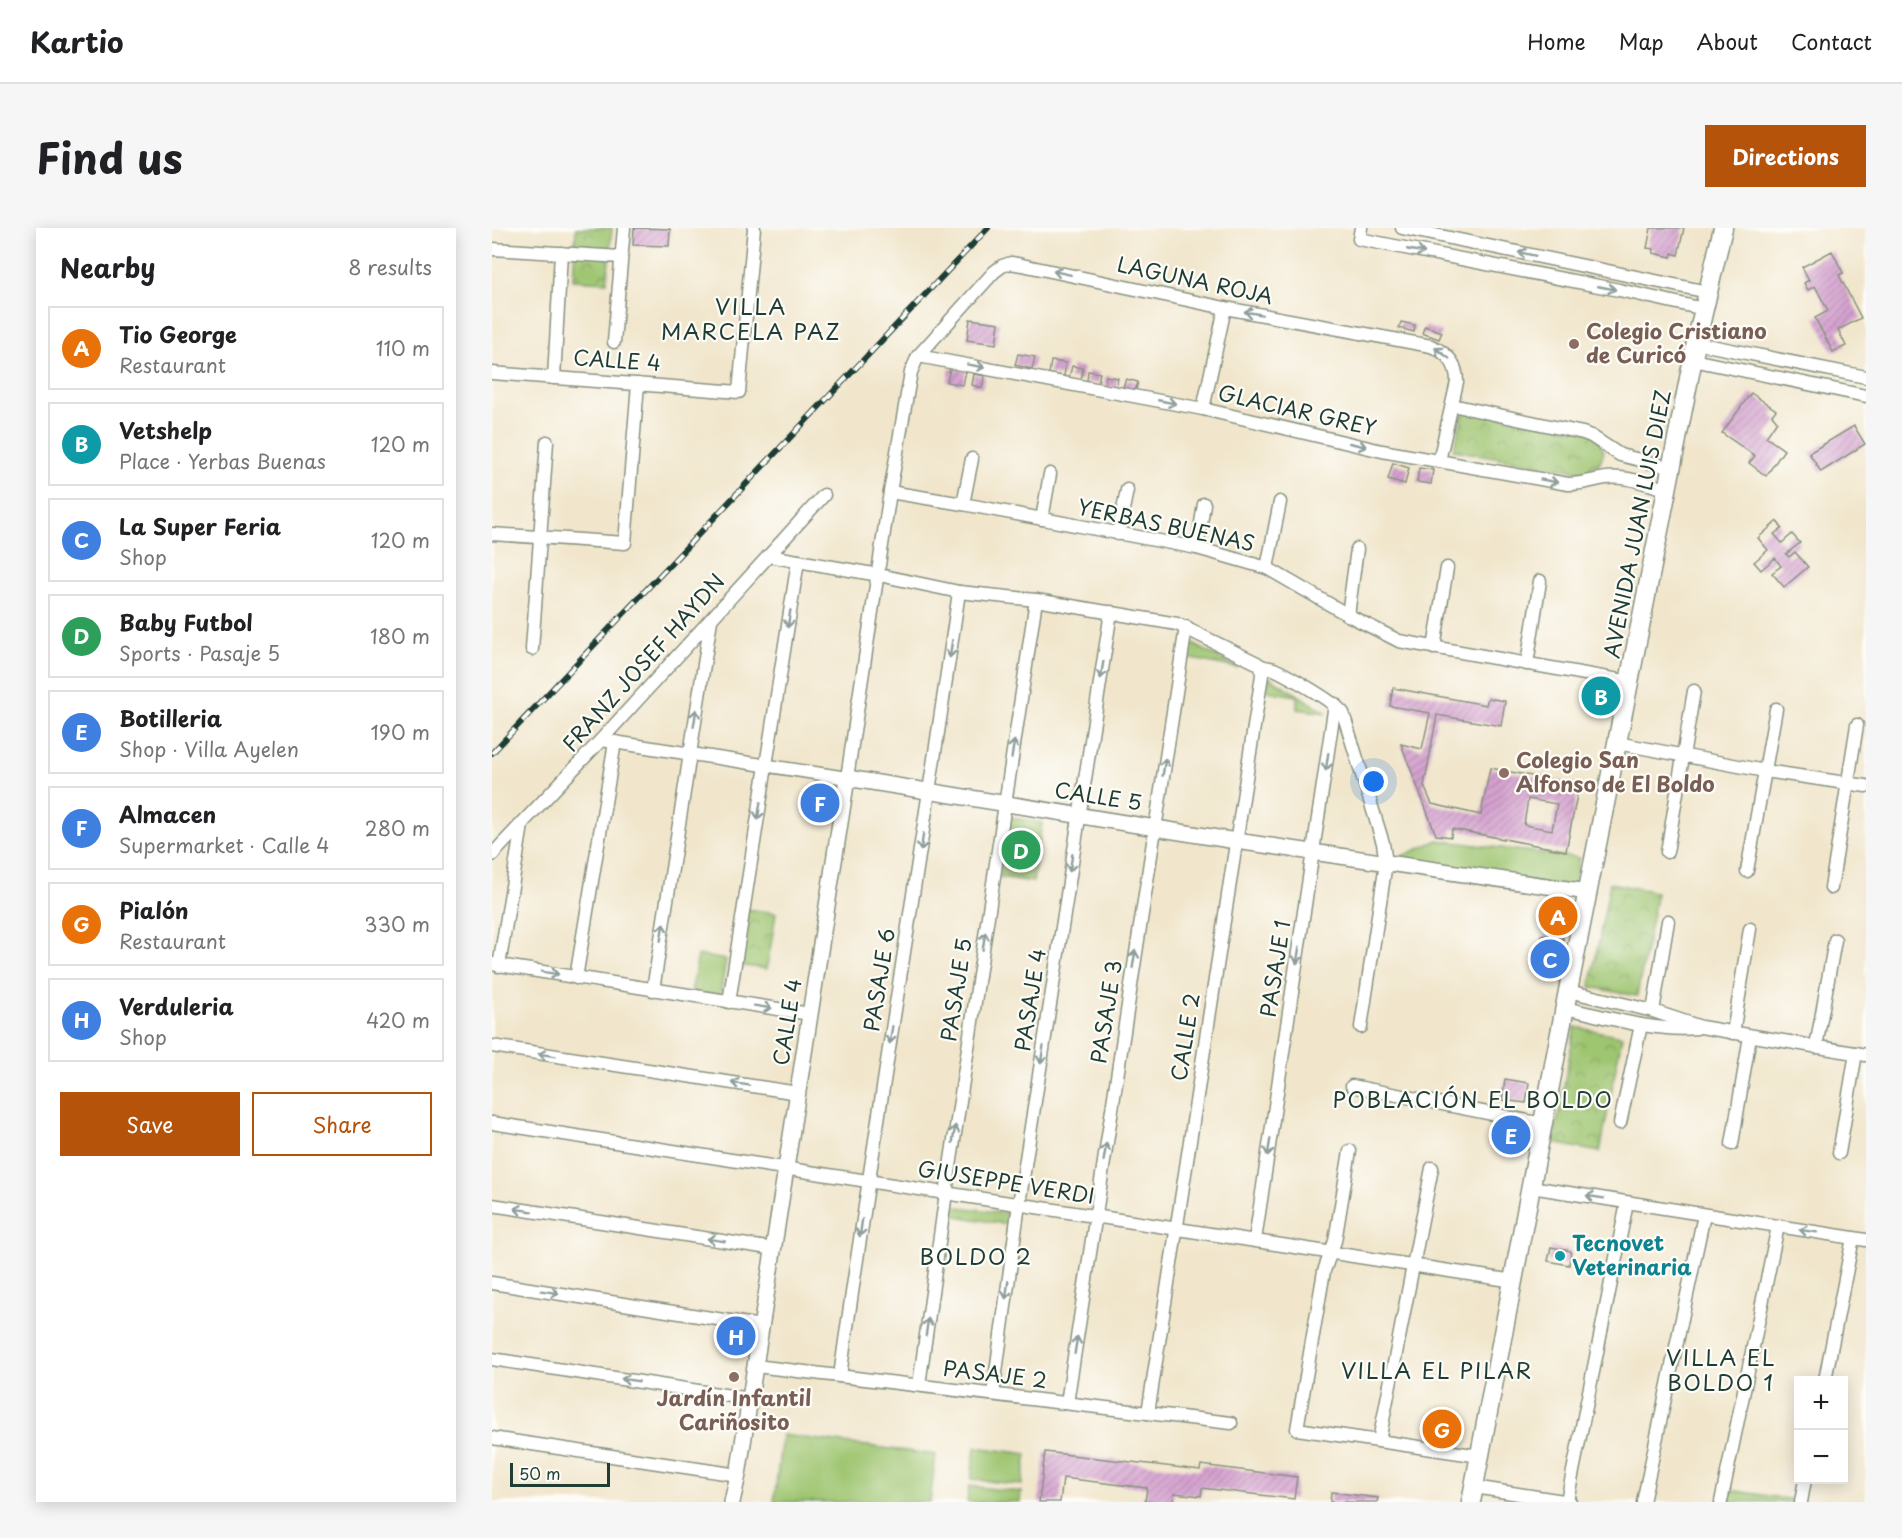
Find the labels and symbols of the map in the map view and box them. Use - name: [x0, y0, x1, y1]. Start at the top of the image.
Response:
- one-way arrow: [1406, 246, 1425, 257]
- street label: LAGUNA ROJA: [1115, 247, 1276, 311]
- one-way arrow: [1518, 247, 1537, 259]
- one-way arrow: [1053, 267, 1072, 278]
- one-way arrow: [1597, 283, 1617, 294]
- district label: VILLA MARCELA PAZ: [661, 289, 841, 347]
- one-way arrow: [1244, 307, 1263, 318]
- place label: Colegio Cristiano de Curicó: [1586, 314, 1767, 370]
- marker: Colegio Cristiano de Curicó: [1567, 337, 1581, 351]
- street label: CALLE 4: [572, 340, 662, 378]
- one-way arrow: [1435, 347, 1451, 360]
- one-way arrow: [965, 361, 985, 372]
- street label: GLACIAR GREY: [1215, 375, 1380, 443]
- street label: AVENIDA JUAN LUIS DIEZ: [1594, 387, 1678, 661]
- one-way arrow: [1157, 397, 1177, 408]
- one-way arrow: [1347, 440, 1367, 451]
- one-way arrow: [1539, 476, 1559, 487]
- street label: YERBAS BUENAS: [1075, 490, 1258, 558]
- street label: FRANZ JOSEF HAYDN: [554, 565, 731, 758]
- one-way arrow: [783, 609, 794, 628]
- one-way arrow: [945, 639, 956, 659]
- one-way arrow: [1096, 660, 1107, 679]
- pin: B: [1582, 674, 1620, 718]
- one-way arrow: [690, 709, 701, 729]
- one-way arrow: [1008, 739, 1019, 759]
- place label: Colegio San Alfonso de El Boldo: [1516, 743, 1715, 799]
- one-way arrow: [1321, 751, 1332, 771]
- one-way arrow: [1159, 757, 1170, 777]
- marker: Colegio San Alfonso de El Boldo: [1497, 766, 1511, 780]
- your location: [1359, 767, 1388, 796]
- street label: CALLE 5: [1052, 772, 1144, 818]
- pin: F: [800, 780, 840, 826]
- one-way arrow: [753, 801, 764, 821]
- pin: D: [1002, 828, 1040, 872]
- one-way arrow: [916, 832, 927, 852]
- one-way arrow: [1066, 852, 1077, 872]
- pin: A: [1538, 894, 1578, 938]
- street label: PASAJE 1: [1251, 918, 1297, 1019]
- one-way arrow: [657, 923, 668, 942]
- street label: PASAJE 6: [854, 926, 902, 1034]
- one-way arrow: [978, 932, 989, 952]
- street label: PASAJE 5: [931, 936, 979, 1044]
- pin: C: [1530, 936, 1570, 982]
- one-way arrow: [1293, 944, 1304, 964]
- street label: PASAJE 4: [1005, 946, 1053, 1053]
- one-way arrow: [1129, 950, 1140, 970]
- street label: PASAJE 3: [1081, 958, 1129, 1066]
- one-way arrow: [539, 968, 559, 979]
- street label: CALLE 4: [763, 976, 809, 1068]
- street label: CALLE 2: [1161, 990, 1207, 1083]
- one-way arrow: [753, 1002, 773, 1013]
- one-way arrow: [885, 1024, 896, 1044]
- one-way arrow: [1036, 1045, 1047, 1065]
- one-way arrow: [538, 1049, 558, 1060]
- one-way arrow: [731, 1078, 751, 1089]
- district label: POBLACIÓN EL BOLDO: [1333, 1082, 1613, 1115]
- pin: E: [1492, 1112, 1530, 1158]
- one-way arrow: [949, 1125, 960, 1145]
- one-way arrow: [1263, 1137, 1274, 1157]
- one-way arrow: [1100, 1143, 1111, 1162]
- street label: GIUSEPPE VERDI: [916, 1151, 1097, 1211]
- one-way arrow: [1585, 1192, 1605, 1203]
- one-way arrow: [514, 1204, 533, 1215]
- one-way arrow: [855, 1217, 866, 1237]
- one-way arrow: [1799, 1225, 1819, 1236]
- place label: Tecnovet Veterinaria: [1572, 1226, 1692, 1282]
- one-way arrow: [706, 1234, 726, 1245]
- district label: BOLDO 2: [919, 1239, 1033, 1272]
- marker: Tecnovet Veterinaria: [1553, 1249, 1567, 1263]
- one-way arrow: [1002, 1279, 1013, 1299]
- one-way arrow: [539, 1287, 559, 1298]
- pin: H: [716, 1314, 756, 1358]
- one-way arrow: [921, 1318, 932, 1338]
- one-way arrow: [1070, 1335, 1081, 1355]
- district label: VILLA EL BOLDO 1: [1666, 1340, 1776, 1398]
- street label: PASAJE 2: [941, 1351, 1049, 1395]
- district label: VILLA EL PILAR: [1341, 1353, 1533, 1386]
- marker: Jardín Infantil Cariñosito: [727, 1370, 741, 1384]
- one-way arrow: [621, 1375, 640, 1386]
- place label: Jardín Infantil Cariñosito: [657, 1381, 811, 1437]
- pin: G: [1422, 1406, 1462, 1452]
- scale bar: [510, 1460, 610, 1488]

